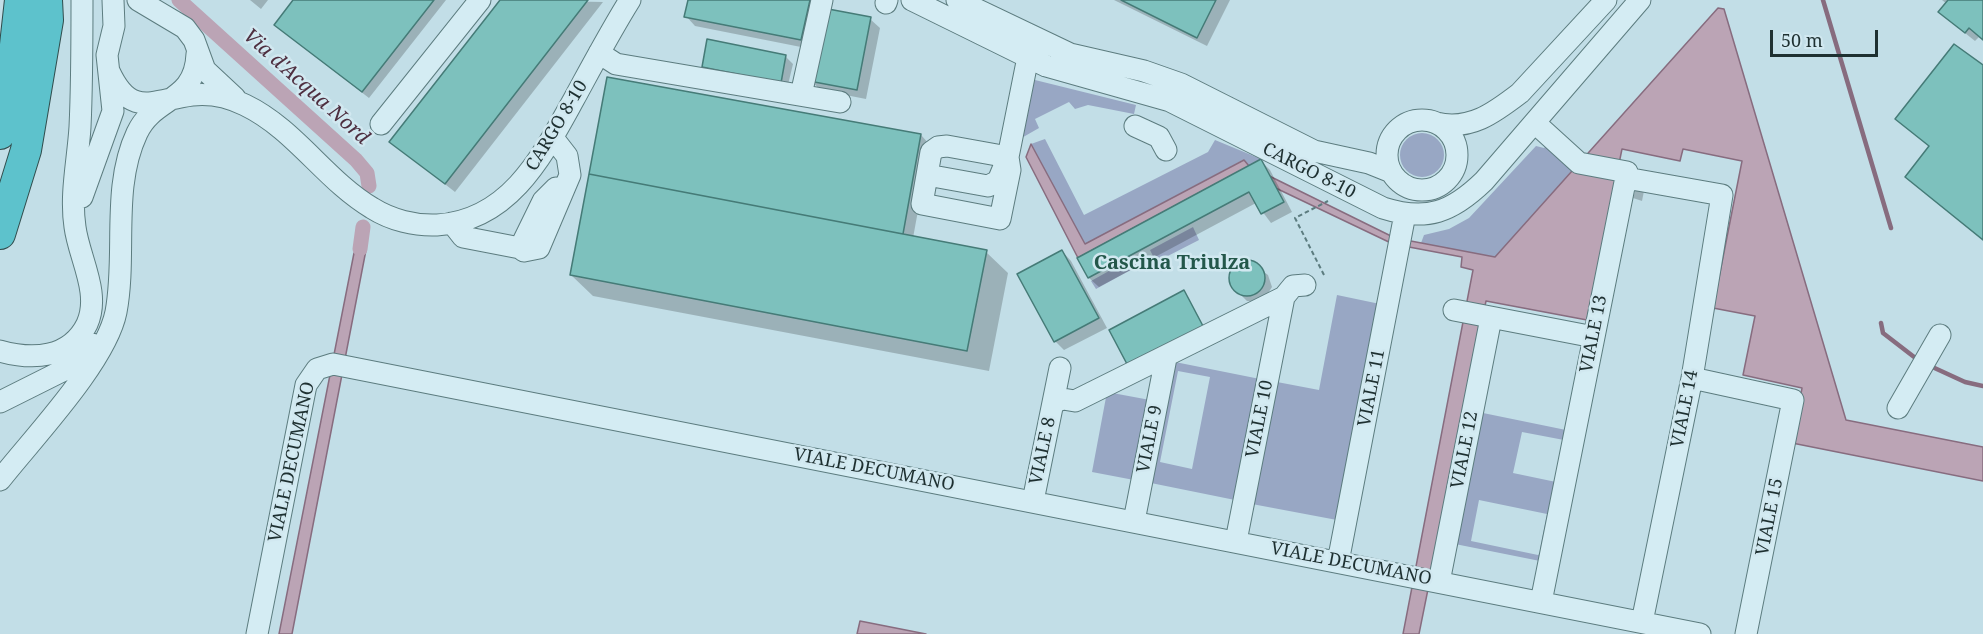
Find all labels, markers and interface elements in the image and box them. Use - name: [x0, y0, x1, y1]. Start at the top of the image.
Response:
- scale bar: [1773, 18, 1881, 56]
- water label: Via d'Acqua Nord: [238, 24, 374, 150]
- text: 50 m: [1781, 28, 1823, 52]
- street label: CARGO 8-10: [522, 77, 592, 175]
- street label: CARGO 8-10: [1259, 138, 1359, 204]
- district label: Cascina Triulza: [1094, 251, 1250, 275]
- street label: VIALE 13: [1576, 293, 1612, 375]
- street label: VIALE 11: [1354, 347, 1390, 429]
- street label: VIALE 14: [1667, 368, 1703, 450]
- street label: VIALE 10: [1242, 378, 1278, 460]
- street label: VIALE DECUMANO: [264, 380, 320, 544]
- street label: VIALE 9: [1133, 403, 1167, 475]
- street label: VIALE 12: [1447, 409, 1483, 491]
- street label: VIALE 8: [1025, 415, 1061, 487]
- street label: VIALE DECUMANO: [792, 444, 956, 496]
- street label: VIALE 15: [1752, 476, 1788, 558]
- street label: VIALE DECUMANO: [1269, 538, 1433, 590]

